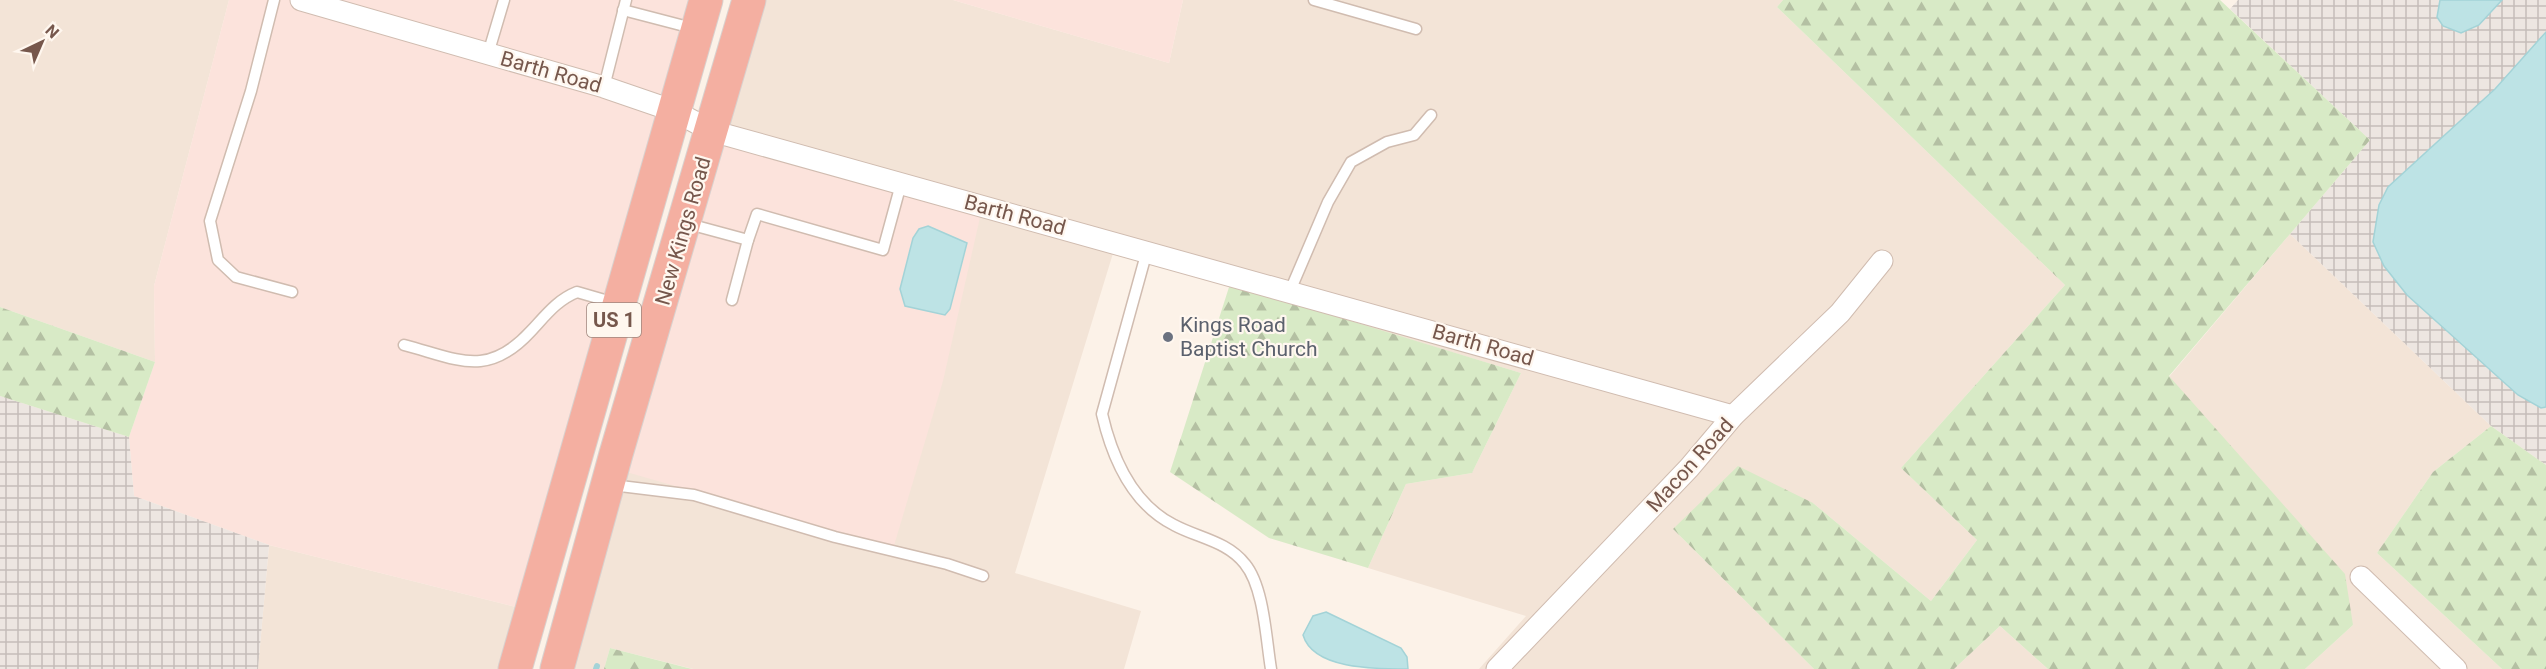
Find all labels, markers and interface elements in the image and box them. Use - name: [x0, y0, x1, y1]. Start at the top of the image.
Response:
- north arrow: [12, 12, 72, 72]
- text: N: [41, 21, 63, 42]
- street label: Barth Road: [498, 46, 604, 98]
- street label: New Kings Road: [650, 154, 716, 308]
- street label: Barth Road: [962, 190, 1068, 240]
- road number: US 1: [587, 303, 641, 337]
- place label: Kings Road Baptist Church: [1180, 313, 1317, 361]
- street label: Barth Road: [1430, 319, 1536, 371]
- marker: Kings Road Baptist Church: [1161, 330, 1175, 344]
- street label: Macon Road: [1642, 413, 1738, 517]

